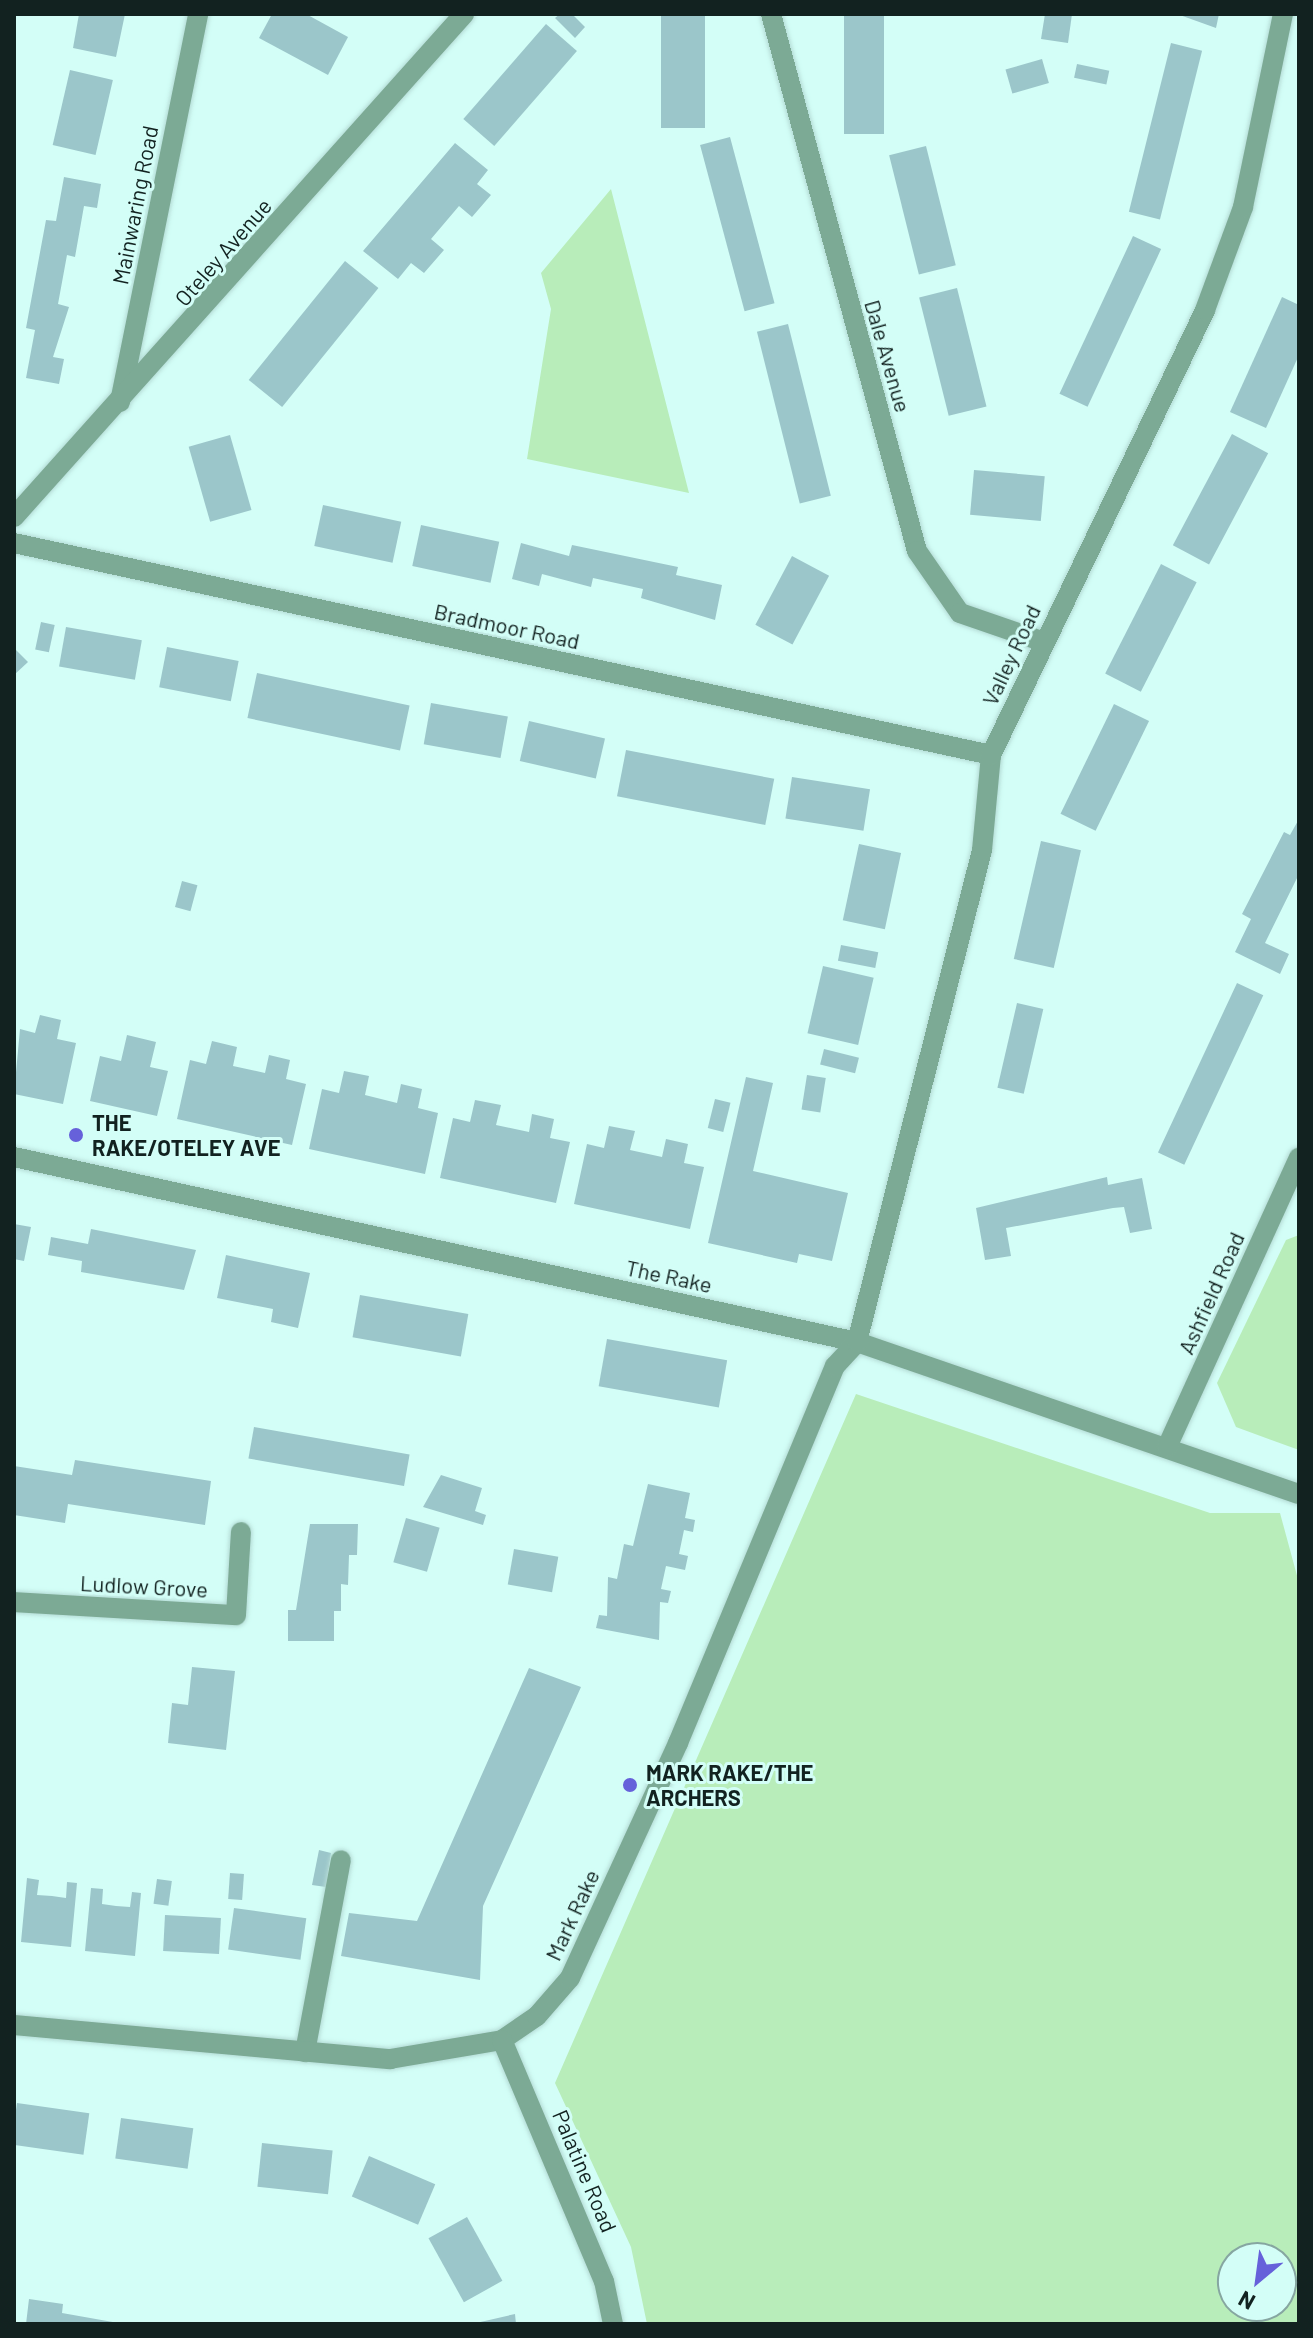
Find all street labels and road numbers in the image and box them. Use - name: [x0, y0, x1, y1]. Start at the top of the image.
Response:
- street label: Mainwaring Road: [107, 123, 163, 287]
- street label: Oteley Avenue: [169, 193, 277, 311]
- street label: Dale Avenue: [859, 297, 917, 415]
- street label: Bradmoor Road: [432, 598, 582, 654]
- street label: Valley Road: [976, 601, 1046, 709]
- street label: Ashfield Road: [1172, 1228, 1250, 1358]
- street label: The Rake: [624, 1254, 714, 1298]
- street label: Ludlow Grove: [79, 1569, 209, 1603]
- street label: Mark Rake: [539, 1865, 605, 1965]
- street label: Palatine Road: [547, 2106, 623, 2236]

